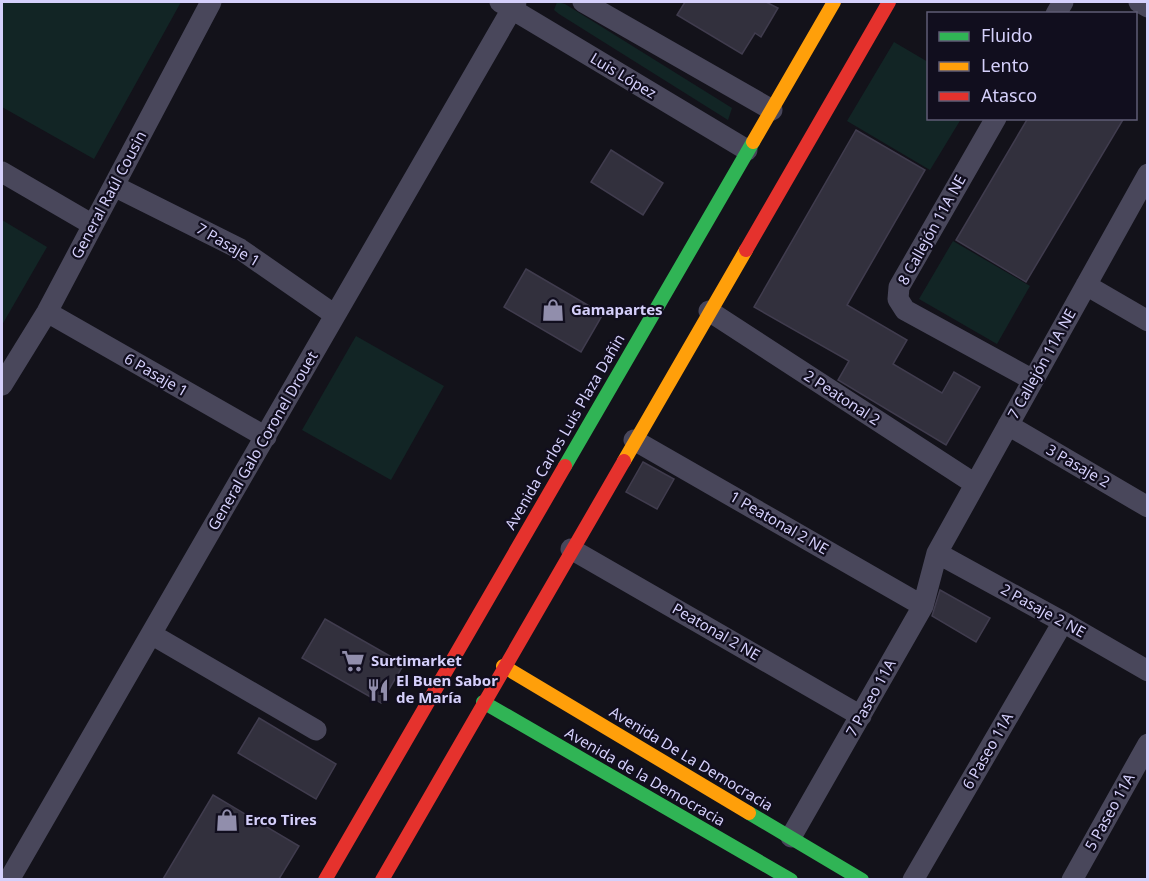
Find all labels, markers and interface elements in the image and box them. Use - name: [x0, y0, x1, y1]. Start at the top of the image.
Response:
- legend: [927, 12, 1137, 120]
- text: Fluido: [981, 23, 1033, 47]
- street label: Luis López: [587, 48, 660, 103]
- text: Lento: [981, 53, 1029, 77]
- text: Atasco: [981, 83, 1037, 107]
- street label: General Raúl Cousin: [66, 127, 150, 262]
- street label: 8 Callejón 11A NE: [893, 171, 970, 288]
- street label: 7 Pasaje 1: [193, 218, 264, 270]
- shop icon: Gamapartes: [540, 297, 566, 323]
- place label: Gamapartes: [571, 299, 663, 319]
- street label: 7 Callejón 11A NE: [1003, 305, 1080, 422]
- street label: Avenida Carlos Luis Plaza Dañin: [500, 330, 629, 533]
- street label: General Galo Coronel Drouet: [203, 347, 322, 534]
- street label: 6 Pasaje 1: [121, 348, 192, 400]
- street label: 2 Peatonal 2: [801, 365, 884, 429]
- street label: 3 Pasaje 2: [1043, 439, 1114, 491]
- street label: 1 Peatonal 2 NE: [727, 486, 832, 558]
- street label: 2 Pasaje 2 NE: [998, 579, 1089, 642]
- street label: Peatonal 2 NE: [669, 598, 764, 664]
- supermarket icon: Surtimarket: [340, 648, 366, 674]
- place label: Surtimarket: [371, 650, 462, 670]
- street label: 7 Paseo 11A: [841, 655, 900, 740]
- place label: El Buen Sabor de María: [396, 670, 498, 707]
- restaurant icon: El Buen Sabor de María: [365, 677, 391, 703]
- street label: Avenida De La Democracia: [606, 701, 777, 815]
- street label: 6 Paseo 11A: [957, 708, 1017, 792]
- street label: Avenida de la Democracia: [562, 722, 729, 830]
- street label: 5 Paseo 11A: [1080, 769, 1139, 854]
- shop icon: Erco Tires: [214, 807, 240, 833]
- place label: Erco Tires: [245, 809, 317, 829]

